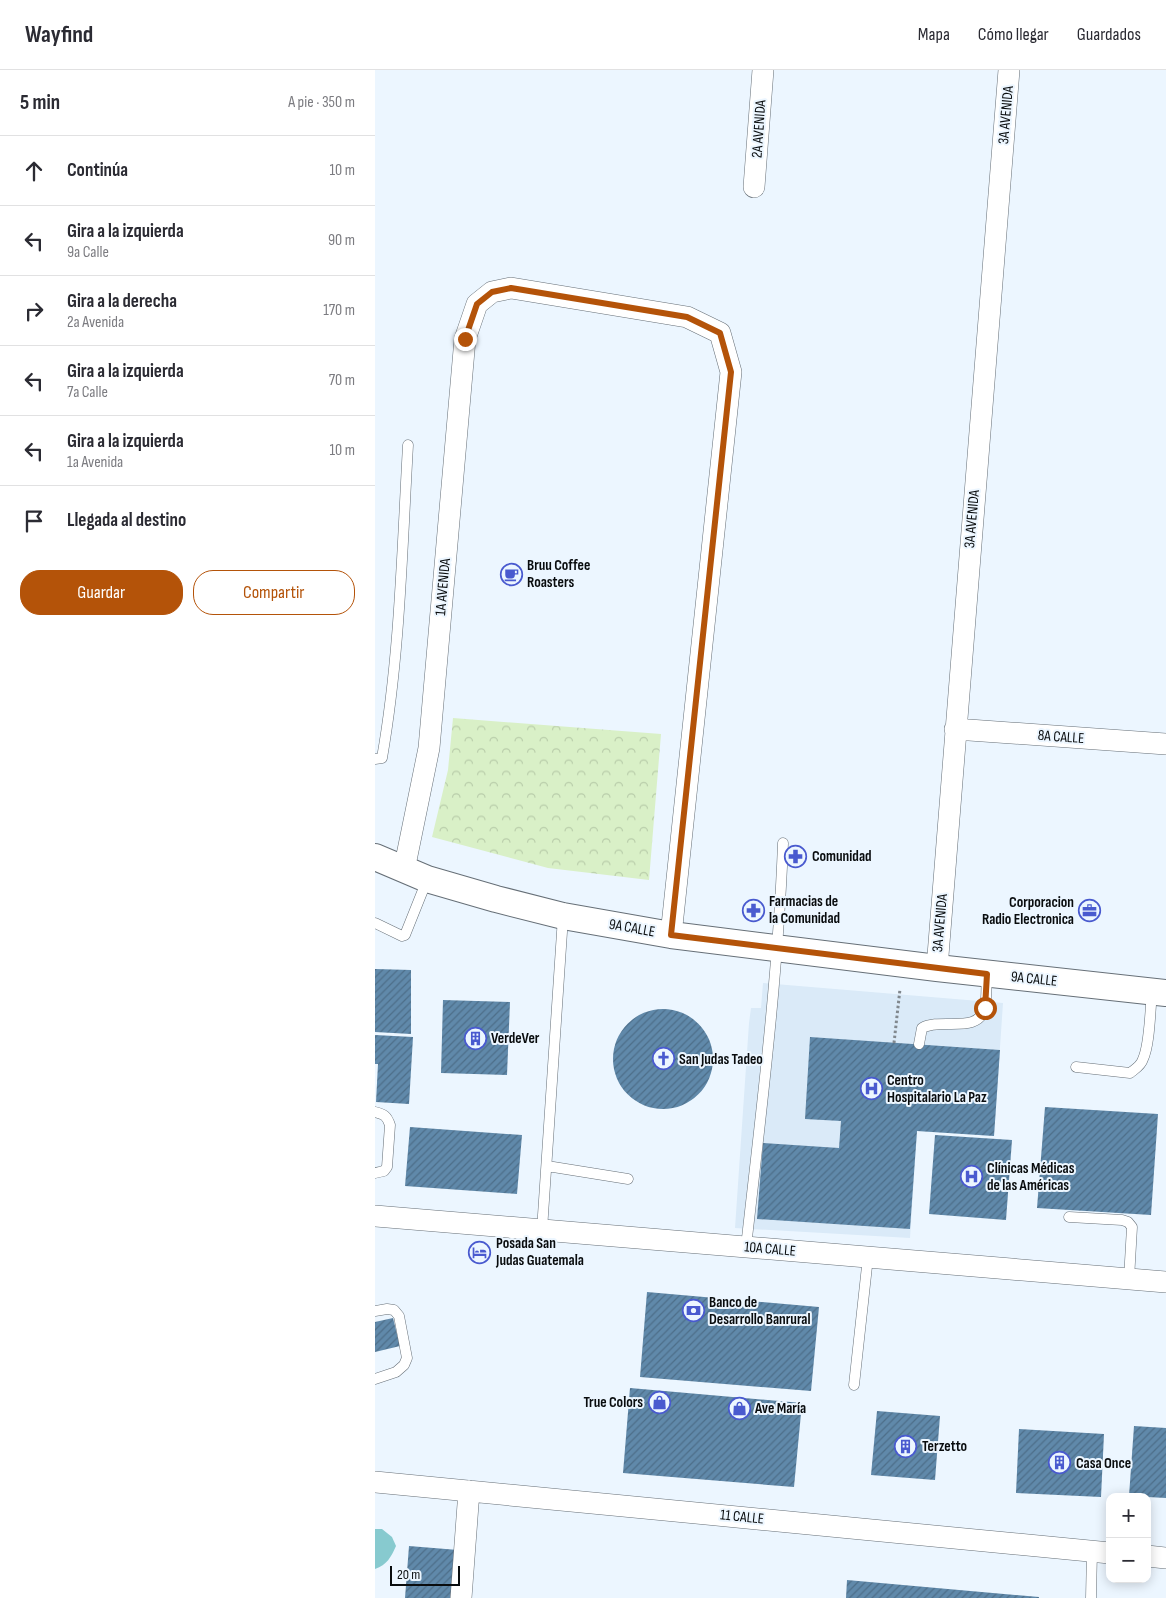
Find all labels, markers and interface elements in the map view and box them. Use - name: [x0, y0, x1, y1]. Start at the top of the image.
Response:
- text: Wayfind: [25, 20, 93, 49]
- text: Mapa: [918, 24, 950, 45]
- text: Cómo llegar: [978, 24, 1049, 45]
- text: Guardados: [1077, 24, 1141, 45]
- street label: 3A AVENIDA: [994, 85, 1018, 145]
- text: 5 min: [20, 90, 60, 115]
- text: A pie · 350 m: [288, 93, 355, 112]
- street label: 2A AVENIDA: [747, 99, 771, 159]
- icon: ahead: [20, 157, 48, 185]
- text: Continúa: [67, 159, 128, 182]
- text: 10 m: [329, 161, 355, 180]
- text: Gira a la izquierda: [67, 220, 184, 243]
- icon: left: [20, 227, 48, 255]
- text: 90 m: [328, 231, 355, 250]
- text: 9a Calle: [67, 243, 109, 262]
- text: Gira a la derecha: [67, 290, 177, 313]
- icon: right: [20, 297, 48, 325]
- text: 170 m: [323, 301, 355, 320]
- text: 2a Avenida: [67, 313, 124, 332]
- route end: [454, 328, 477, 351]
- text: Gira a la izquierda: [67, 360, 184, 383]
- icon: left: [20, 367, 48, 395]
- text: 70 m: [329, 371, 355, 390]
- text: 7a Calle: [67, 383, 108, 402]
- text: Gira a la izquierda: [67, 430, 184, 453]
- icon: left: [20, 437, 48, 465]
- text: 10 m: [329, 441, 355, 460]
- text: 1a Avenida: [67, 453, 123, 472]
- street label: 3A AVENIDA: [960, 489, 984, 549]
- icon: arrive: [20, 507, 48, 535]
- text: Llegada al destino: [67, 509, 186, 532]
- place label: Bruu Coffee Roasters: [527, 556, 590, 592]
- street label: 1A AVENIDA: [431, 557, 455, 616]
- cafe icon: Bruu Coffee Roasters: [499, 562, 523, 586]
- button: Guardar: [20, 570, 183, 615]
- button: Compartir: [193, 570, 355, 615]
- street label: 8A CALLE: [1037, 726, 1085, 748]
- pharmacy icon: Comunidad: [784, 844, 808, 868]
- place label: Comunidad: [812, 847, 872, 866]
- place label: Farmacias de la Comunidad: [769, 892, 840, 928]
- street label: 3A AVENIDA: [928, 893, 952, 953]
- place label: Corporacion Radio Electronica: [982, 893, 1074, 929]
- pharmacy icon: Farmacias de la Comunidad: [741, 898, 765, 922]
- office icon: Corporacion Radio Electronica: [1078, 899, 1102, 923]
- street label: 9A CALLE: [607, 915, 657, 941]
- street label: 9A CALLE: [1010, 967, 1058, 991]
- route start: [974, 997, 997, 1020]
- building icon: VerdeVer: [463, 1026, 487, 1050]
- place label: VerdeVer: [491, 1029, 540, 1048]
- church icon: San Judas Tadeo: [651, 1047, 675, 1071]
- place label: San Judas Tadeo: [679, 1050, 763, 1069]
- place label: Centro Hospitalario La Paz: [887, 1071, 987, 1107]
- hospital icon: Centro Hospitalario La Paz: [859, 1077, 883, 1101]
- place label: Clínicas Médicas de las Américas: [987, 1159, 1075, 1195]
- hospital icon: Clínicas Médicas de las Américas: [959, 1165, 983, 1189]
- place label: Posada San Judas Guatemala: [495, 1234, 584, 1270]
- street label: 10A CALLE: [743, 1237, 797, 1261]
- hotel icon: Posada San Judas Guatemala: [468, 1240, 492, 1264]
- place label: Banco de Desarrollo Banrural: [709, 1293, 811, 1329]
- bank icon: Banco de Desarrollo Banrural: [681, 1299, 705, 1323]
- shop icon: True Colors: [647, 1390, 671, 1414]
- place label: True Colors: [583, 1393, 643, 1412]
- shop icon: Ave María: [727, 1396, 751, 1420]
- place label: Ave María: [754, 1399, 806, 1418]
- building icon: Terzetto: [894, 1434, 918, 1458]
- place label: Terzetto: [922, 1437, 967, 1456]
- building icon: Casa Once: [1048, 1451, 1072, 1475]
- place label: Casa Once: [1076, 1454, 1131, 1473]
- map controls: [1106, 1493, 1151, 1583]
- button: +: [1106, 1493, 1151, 1538]
- street label: 11 CALLE: [719, 1505, 765, 1529]
- button: −: [1106, 1538, 1151, 1583]
- scale bar: [390, 1563, 460, 1586]
- text: 20 m: [397, 1566, 420, 1583]

